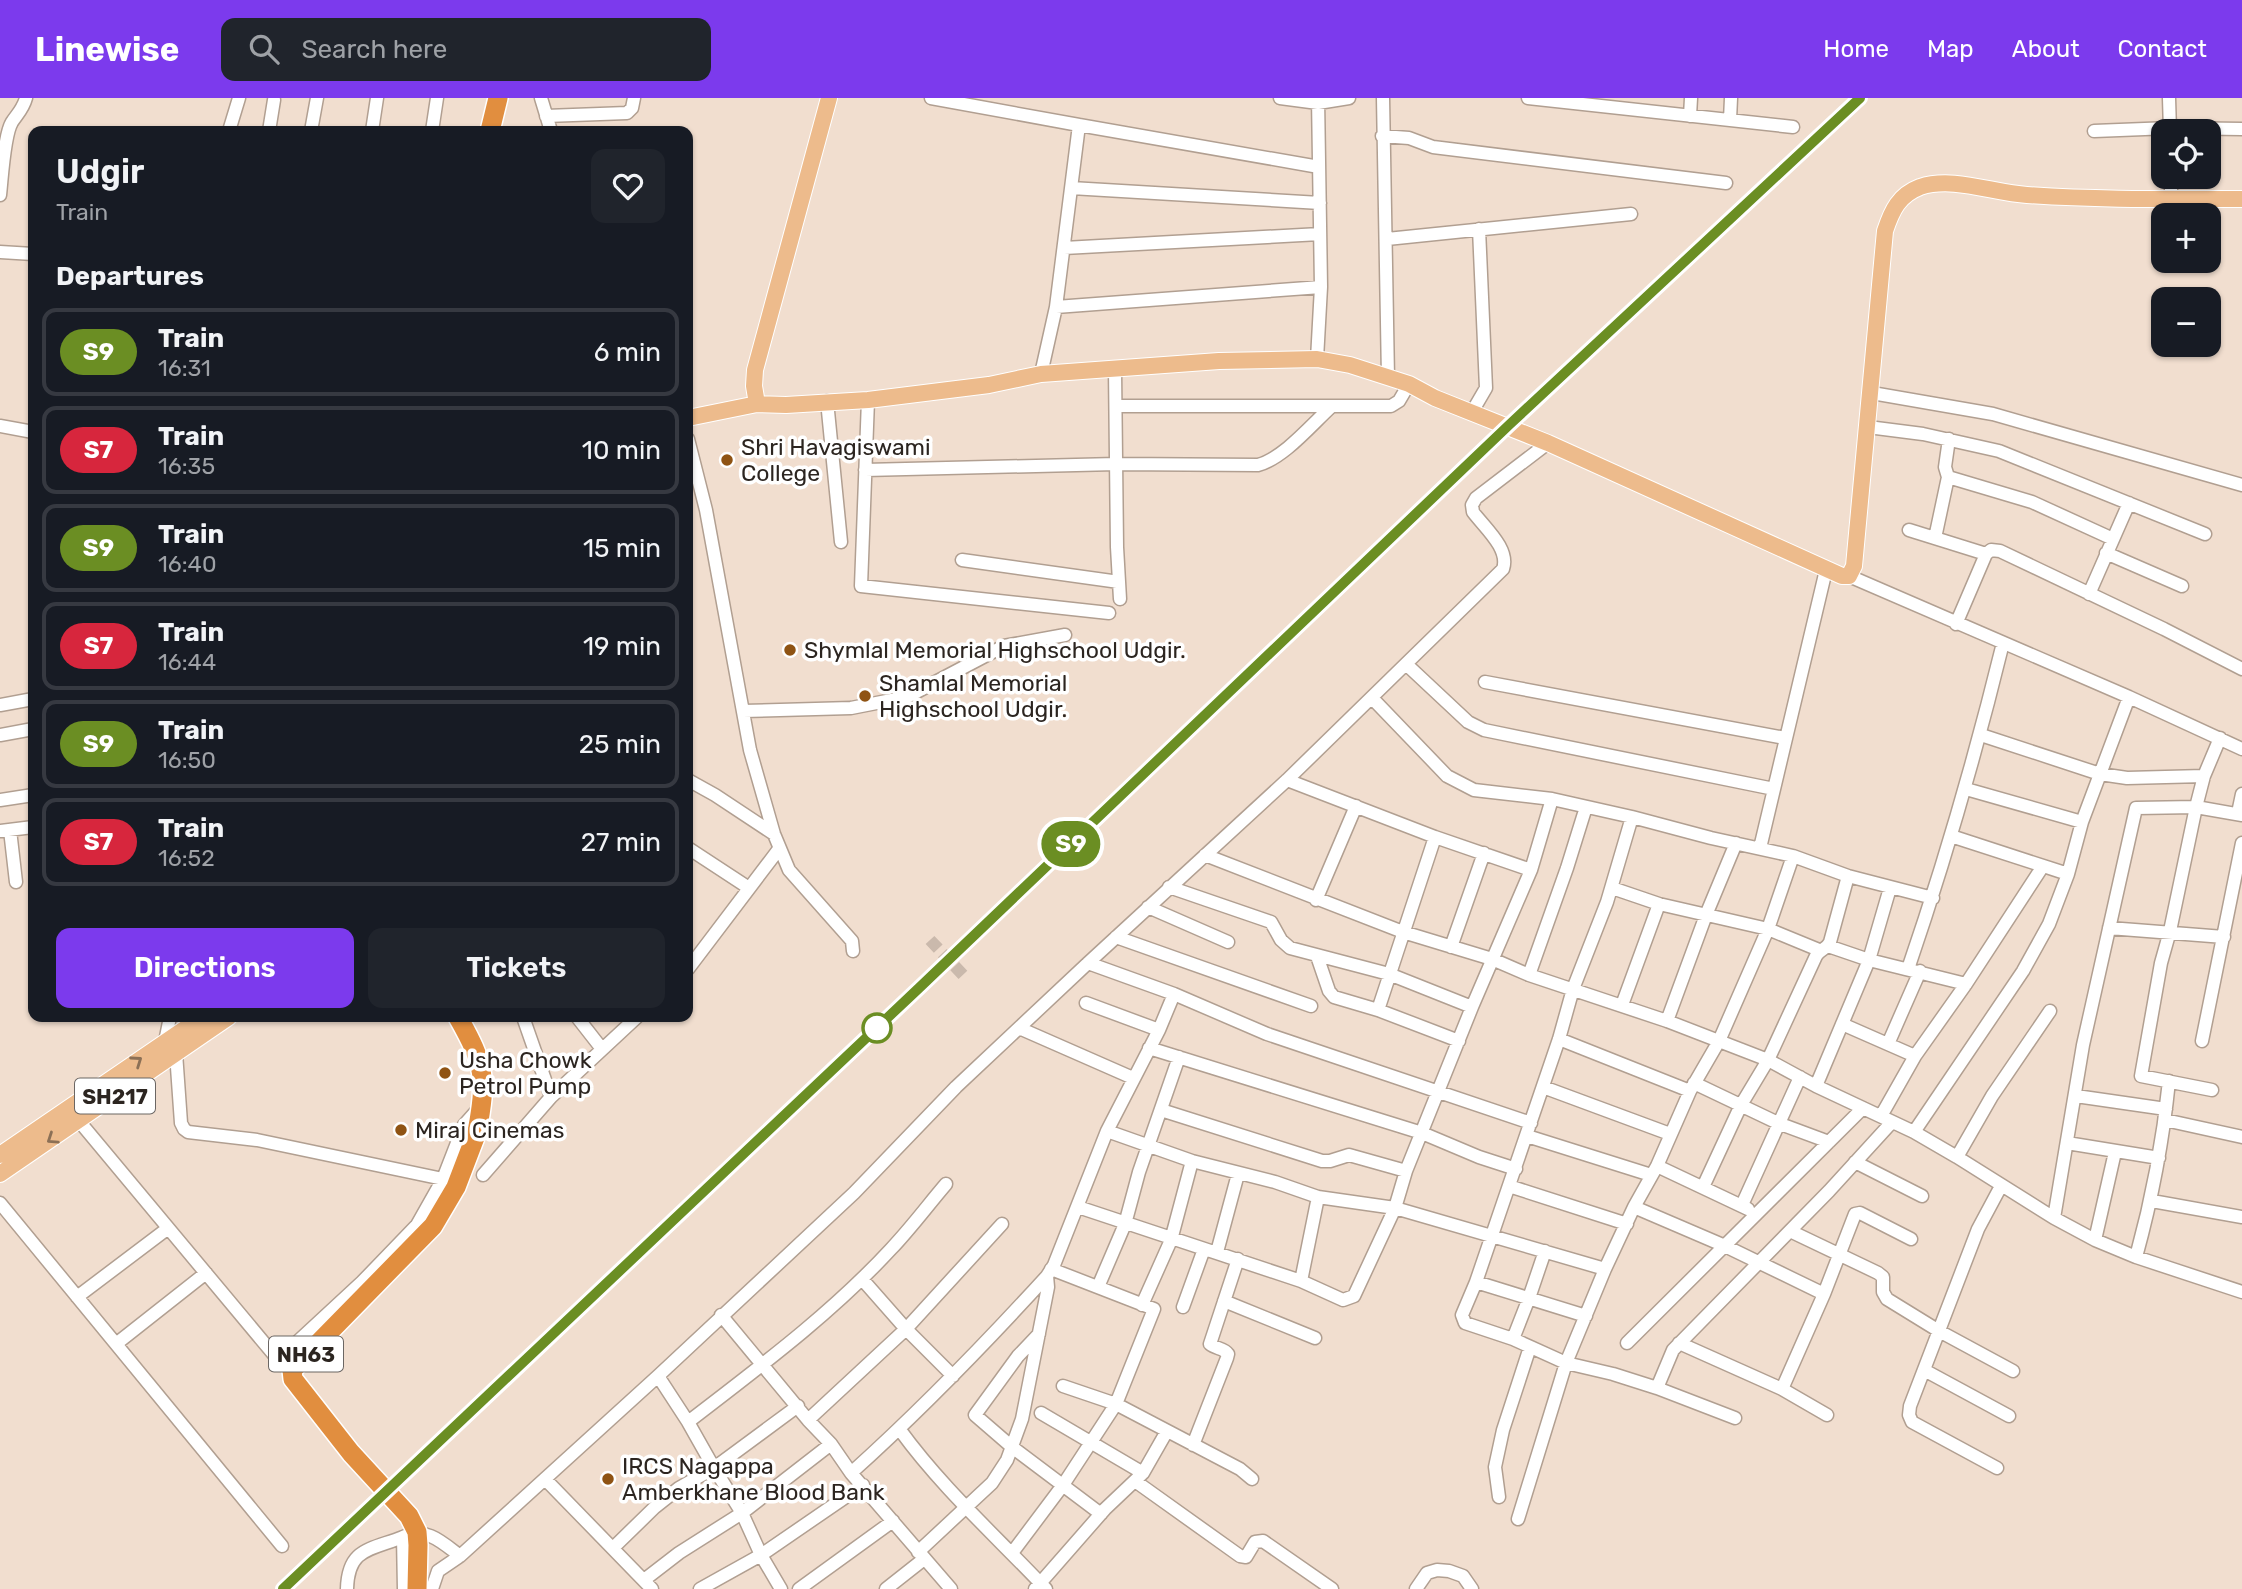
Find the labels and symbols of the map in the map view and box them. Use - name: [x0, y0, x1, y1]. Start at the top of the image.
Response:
- place label: Shri Havagiswami College: [741, 433, 931, 487]
- marker: Shri Havagiswami College: [719, 452, 735, 468]
- place label: Shymlal Memorial Highschool Udgir.: [804, 636, 1186, 664]
- marker: Shymlal Memorial Highschool Udgir.: [782, 642, 798, 658]
- place label: Shamlal Memorial Highschool Udgir.: [879, 669, 1067, 723]
- marker: Shamlal Memorial Highschool Udgir.: [857, 688, 873, 704]
- line badge: S9: [1040, 821, 1102, 867]
- unlabelled marker: [862, 1013, 892, 1043]
- place label: Usha Chowk Petrol Pump: [459, 1046, 592, 1100]
- one-way arrow: [129, 1057, 142, 1069]
- marker: Usha Chowk Petrol Pump: [437, 1065, 453, 1081]
- road number: SH217: [75, 1079, 155, 1114]
- place label: Miraj Cinemas: [415, 1116, 564, 1144]
- marker: Miraj Cinemas: [393, 1122, 409, 1138]
- one-way arrow: [47, 1131, 60, 1144]
- road number: NH63: [269, 1336, 343, 1372]
- place label: IRCS Nagappa Amberkhane Blood Bank: [622, 1452, 885, 1506]
- marker: IRCS Nagappa Amberkhane Blood Bank: [600, 1471, 616, 1487]

